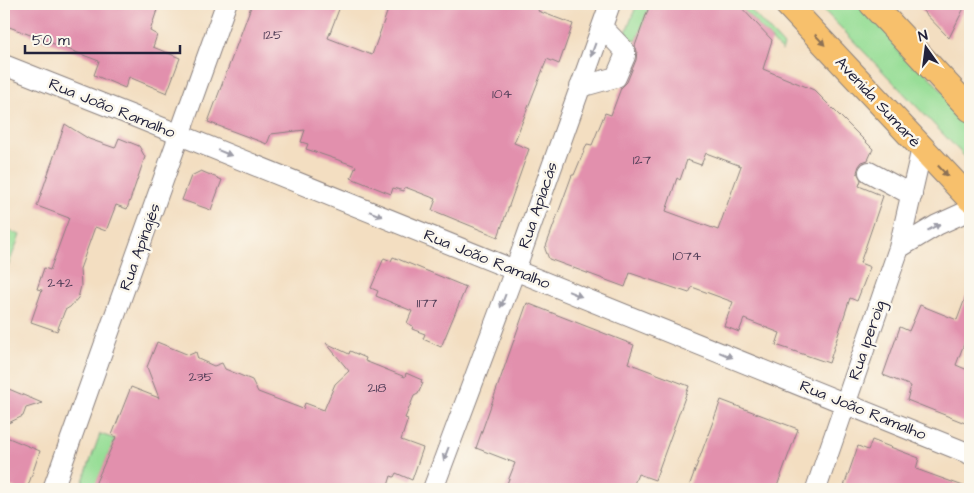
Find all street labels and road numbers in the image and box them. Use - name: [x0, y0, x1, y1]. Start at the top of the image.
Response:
- street label: Avenida Sumaré: [830, 52, 926, 152]
- street label: Rua João Ramalho: [45, 73, 179, 143]
- street label: Rua Apiacás: [513, 159, 563, 251]
- street label: Rua Apinajés: [114, 200, 166, 294]
- street label: Rua João Ramalho: [420, 224, 554, 294]
- street label: Rua Iperoig: [843, 297, 892, 383]
- street label: Rua João Ramalho: [796, 375, 930, 445]

